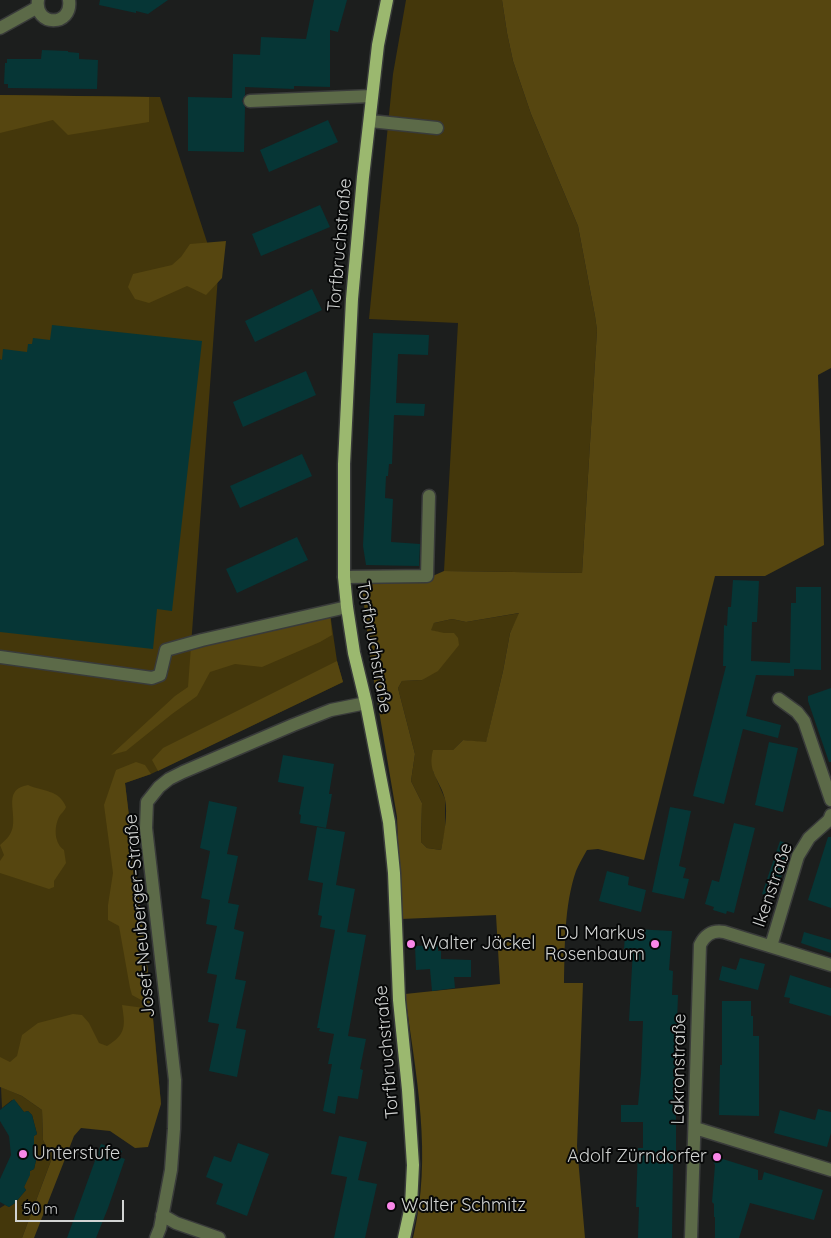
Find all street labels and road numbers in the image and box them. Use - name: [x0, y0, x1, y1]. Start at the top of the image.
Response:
- street label: Torfbruchstraße: [323, 177, 357, 313]
- street label: Torfbruchstraße: [352, 579, 396, 715]
- street label: Josef-Neuberger-Straße: [120, 813, 160, 1019]
- street label: Ikenstraße: [749, 840, 797, 930]
- street label: Torfbruchstraße: [370, 984, 404, 1120]
- street label: Lakronstraße: [667, 1013, 691, 1125]

